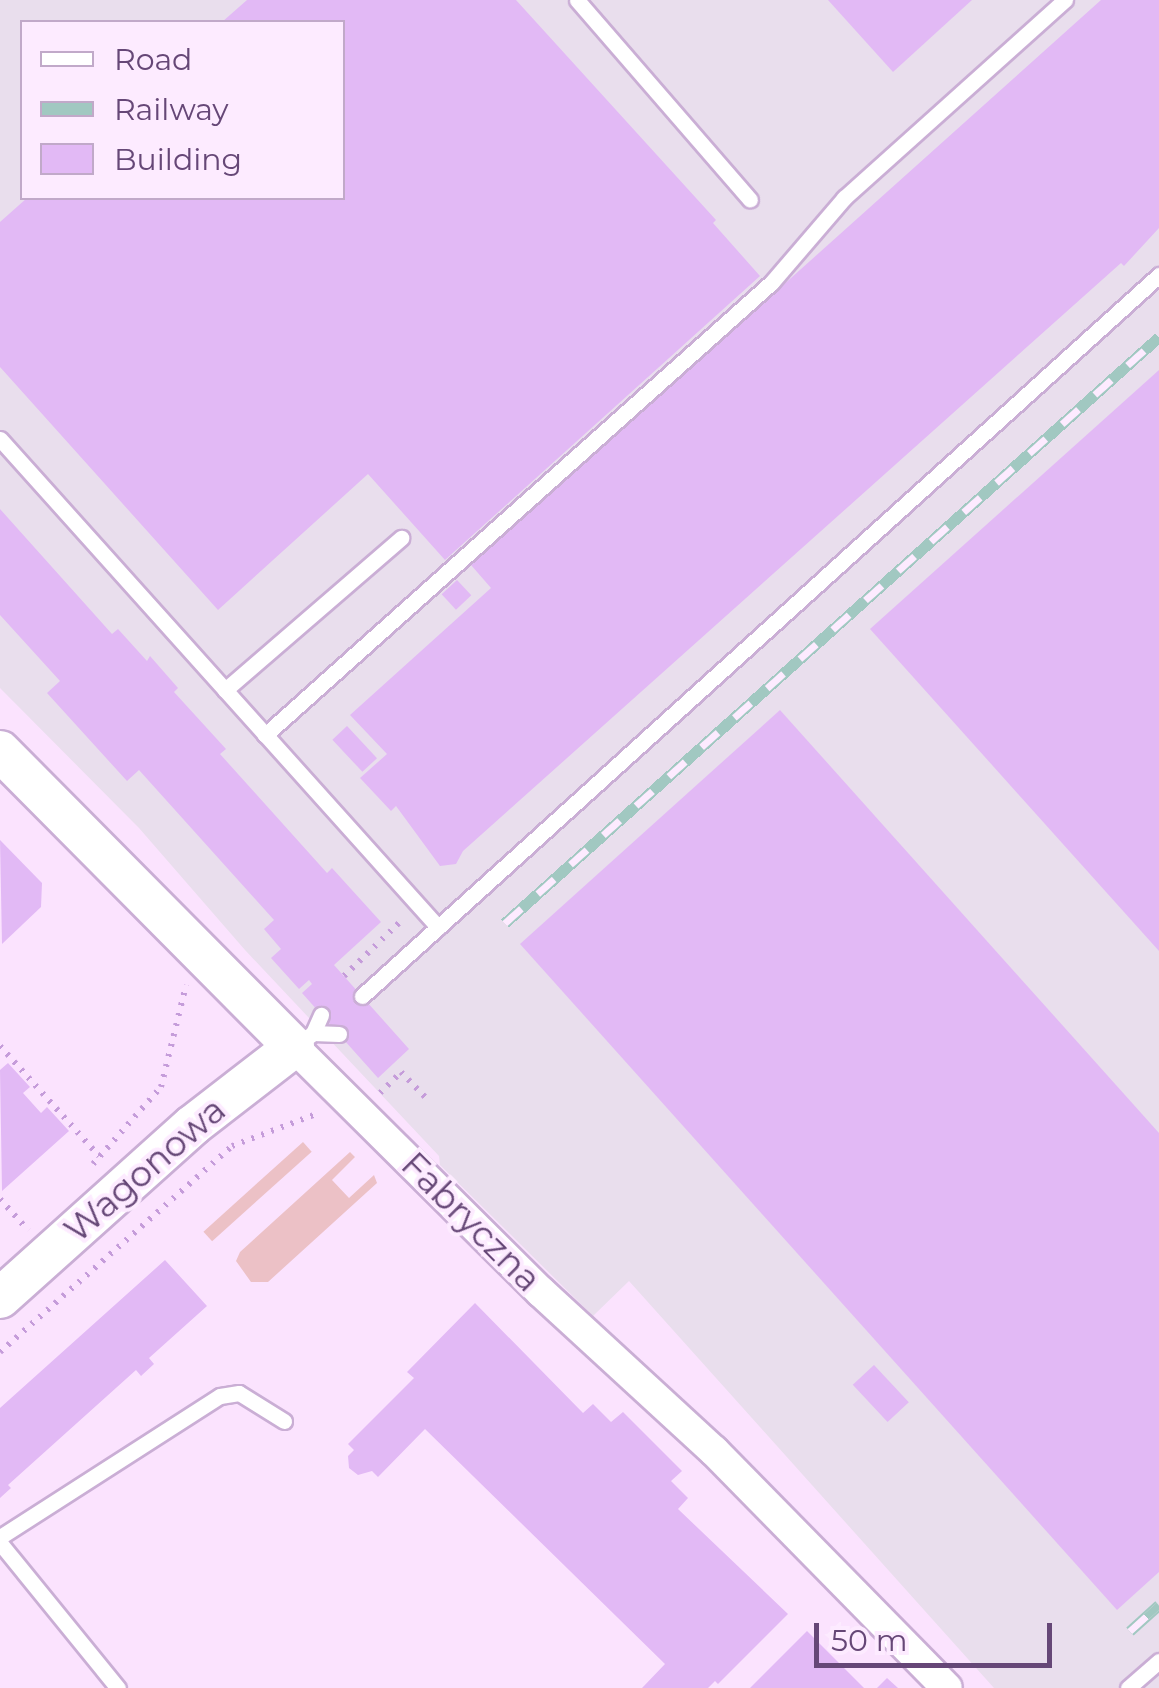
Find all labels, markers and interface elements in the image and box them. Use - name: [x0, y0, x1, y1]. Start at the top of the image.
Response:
- legend: [20, 20, 345, 200]
- text: Road: [114, 41, 192, 78]
- text: Railway: [114, 91, 229, 128]
- text: Building: [114, 141, 242, 178]
- street label: Wagonowa: [56, 1089, 234, 1251]
- street label: Fabryczna: [393, 1144, 549, 1300]
- scale bar: [819, 1603, 1056, 1665]
- text: 50 m: [831, 1622, 908, 1659]

